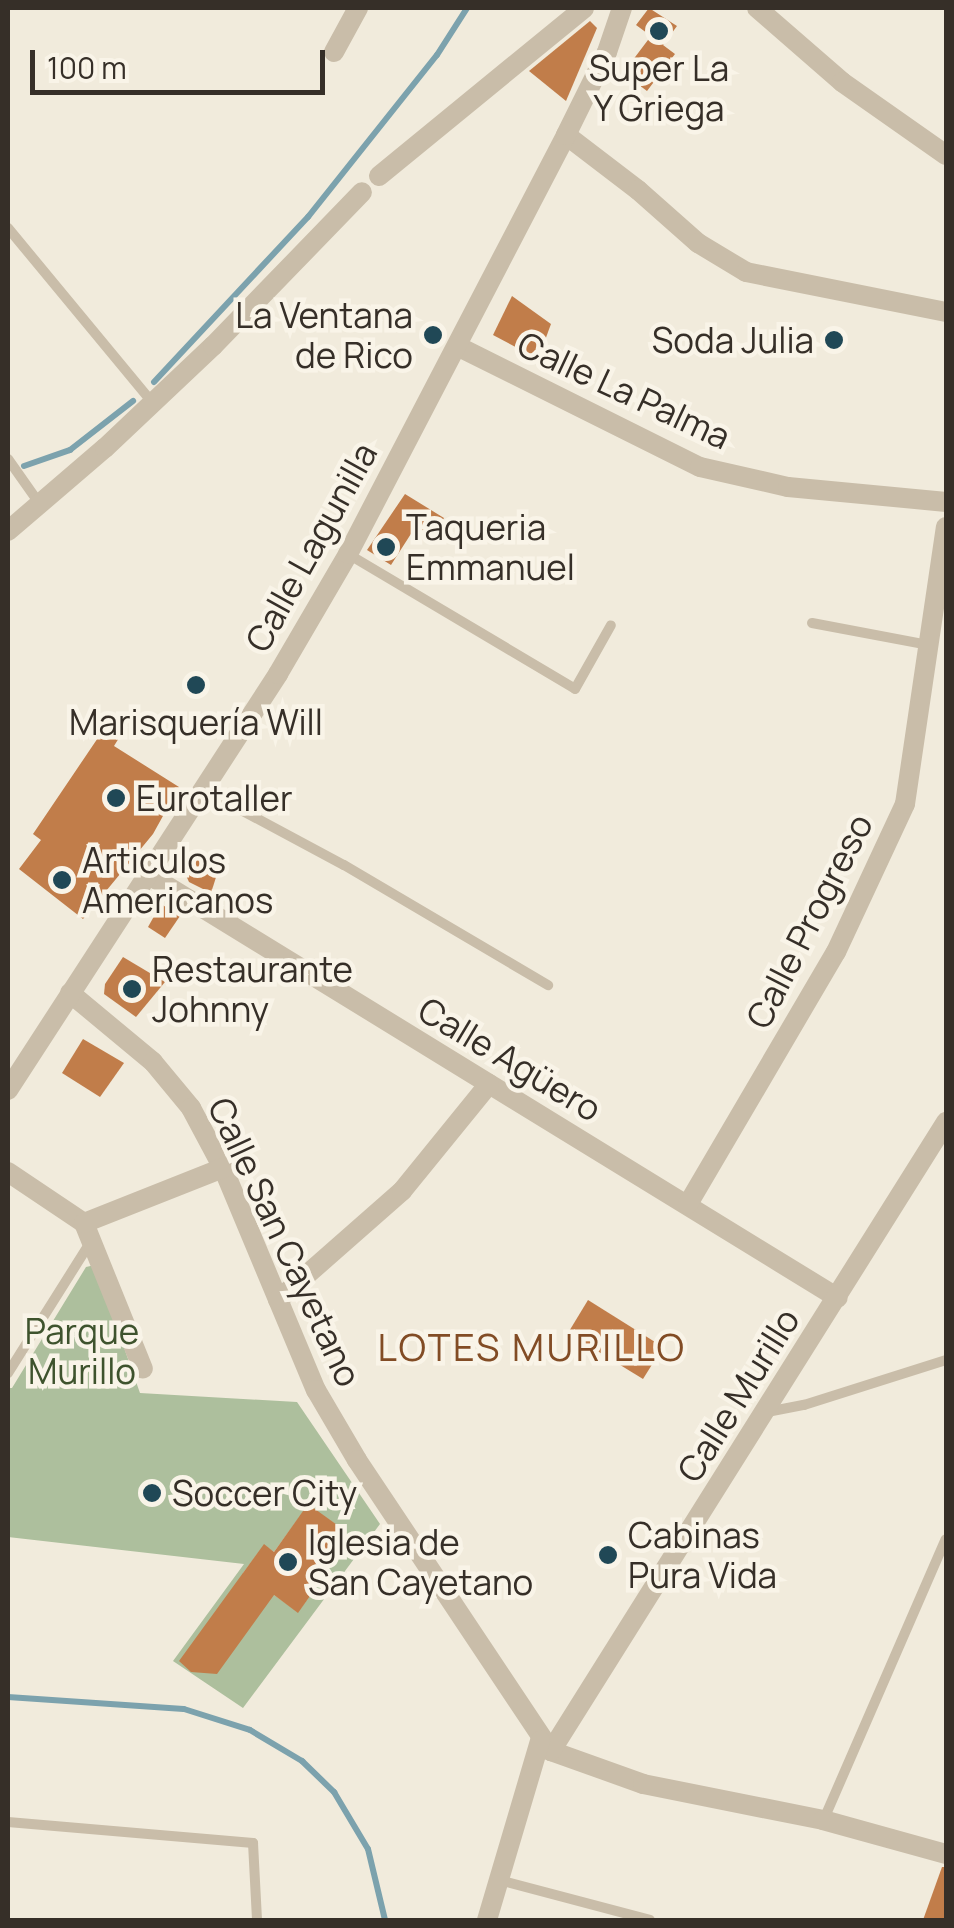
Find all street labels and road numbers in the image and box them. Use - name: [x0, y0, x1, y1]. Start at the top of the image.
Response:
- street label: Calle La Palma: [511, 322, 737, 458]
- street label: Calle Lagunilla: [236, 435, 386, 659]
- street label: Calle Progreso: [737, 807, 881, 1035]
- street label: Calle Agüero: [411, 988, 609, 1130]
- street label: Calle San Cayetano: [200, 1091, 370, 1393]
- street label: Calle Murillo: [668, 1301, 808, 1489]

